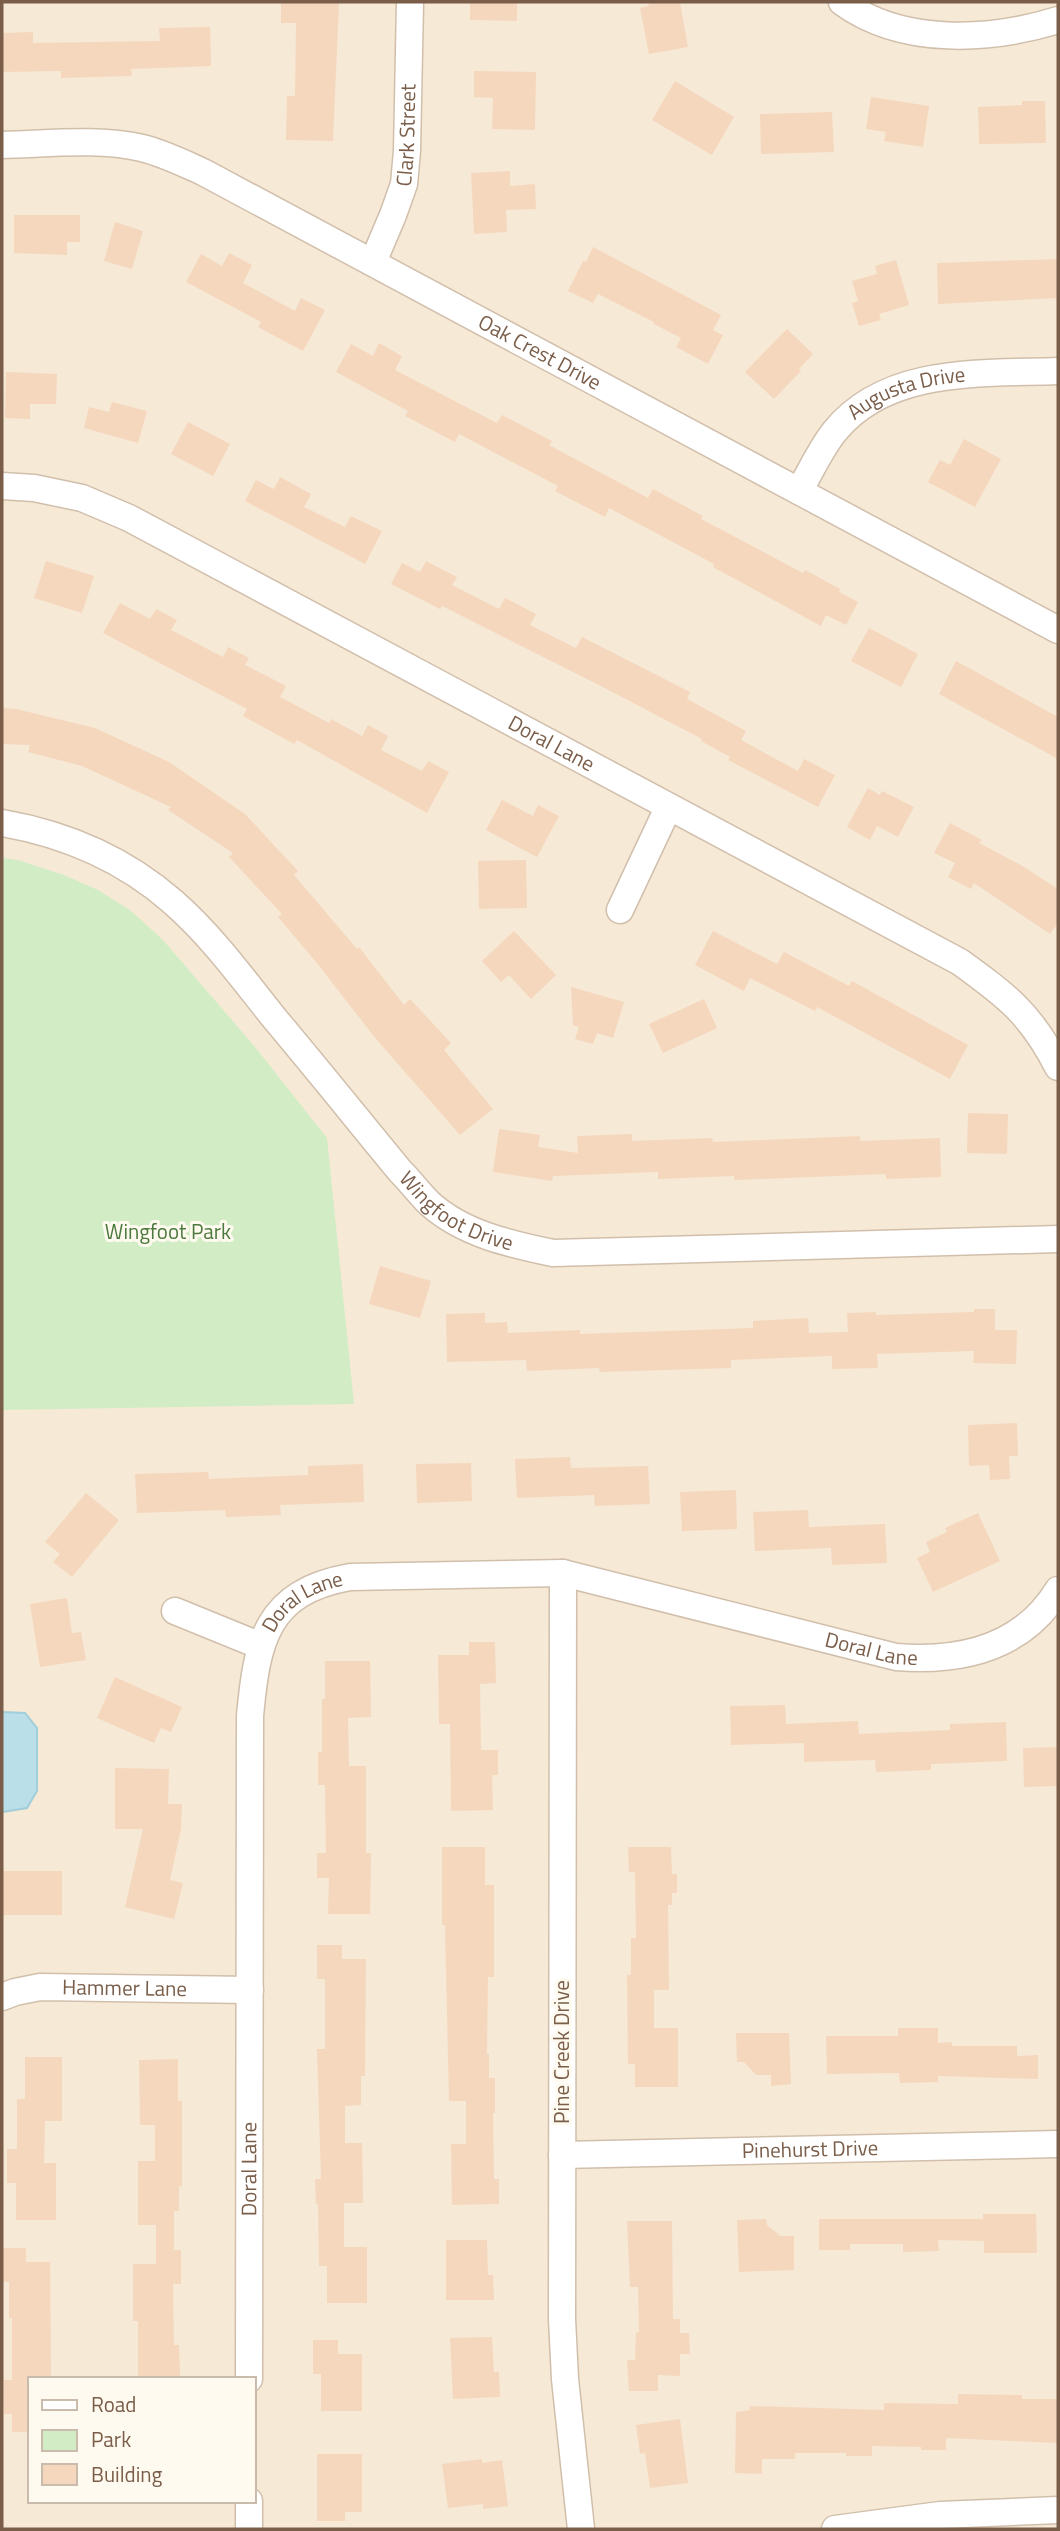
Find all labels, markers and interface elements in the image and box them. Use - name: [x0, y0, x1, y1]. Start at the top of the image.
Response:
- street label: Clark Street: [387, 83, 423, 188]
- street label: Oak Crest Drive: [473, 305, 608, 398]
- street label: Augusta Drive: [840, 358, 967, 427]
- street label: Doral Lane: [503, 706, 601, 779]
- street label: Wingfoot Drive: [392, 1163, 517, 1258]
- park label: Wingfoot Park: [105, 1215, 231, 1247]
- street label: Doral Lane: [253, 1562, 346, 1638]
- street label: Doral Lane: [822, 1623, 918, 1673]
- street label: Hammer Lane: [62, 1970, 187, 2004]
- street label: Pine Creek Drive: [545, 1980, 577, 2124]
- street label: Doral Lane: [232, 2122, 264, 2216]
- street label: Pinehurst Drive: [741, 2131, 878, 2166]
- legend: [28, 2377, 256, 2503]
- text: Road: [91, 2388, 136, 2420]
- text: Park: [91, 2423, 131, 2455]
- text: Building: [91, 2458, 163, 2490]

